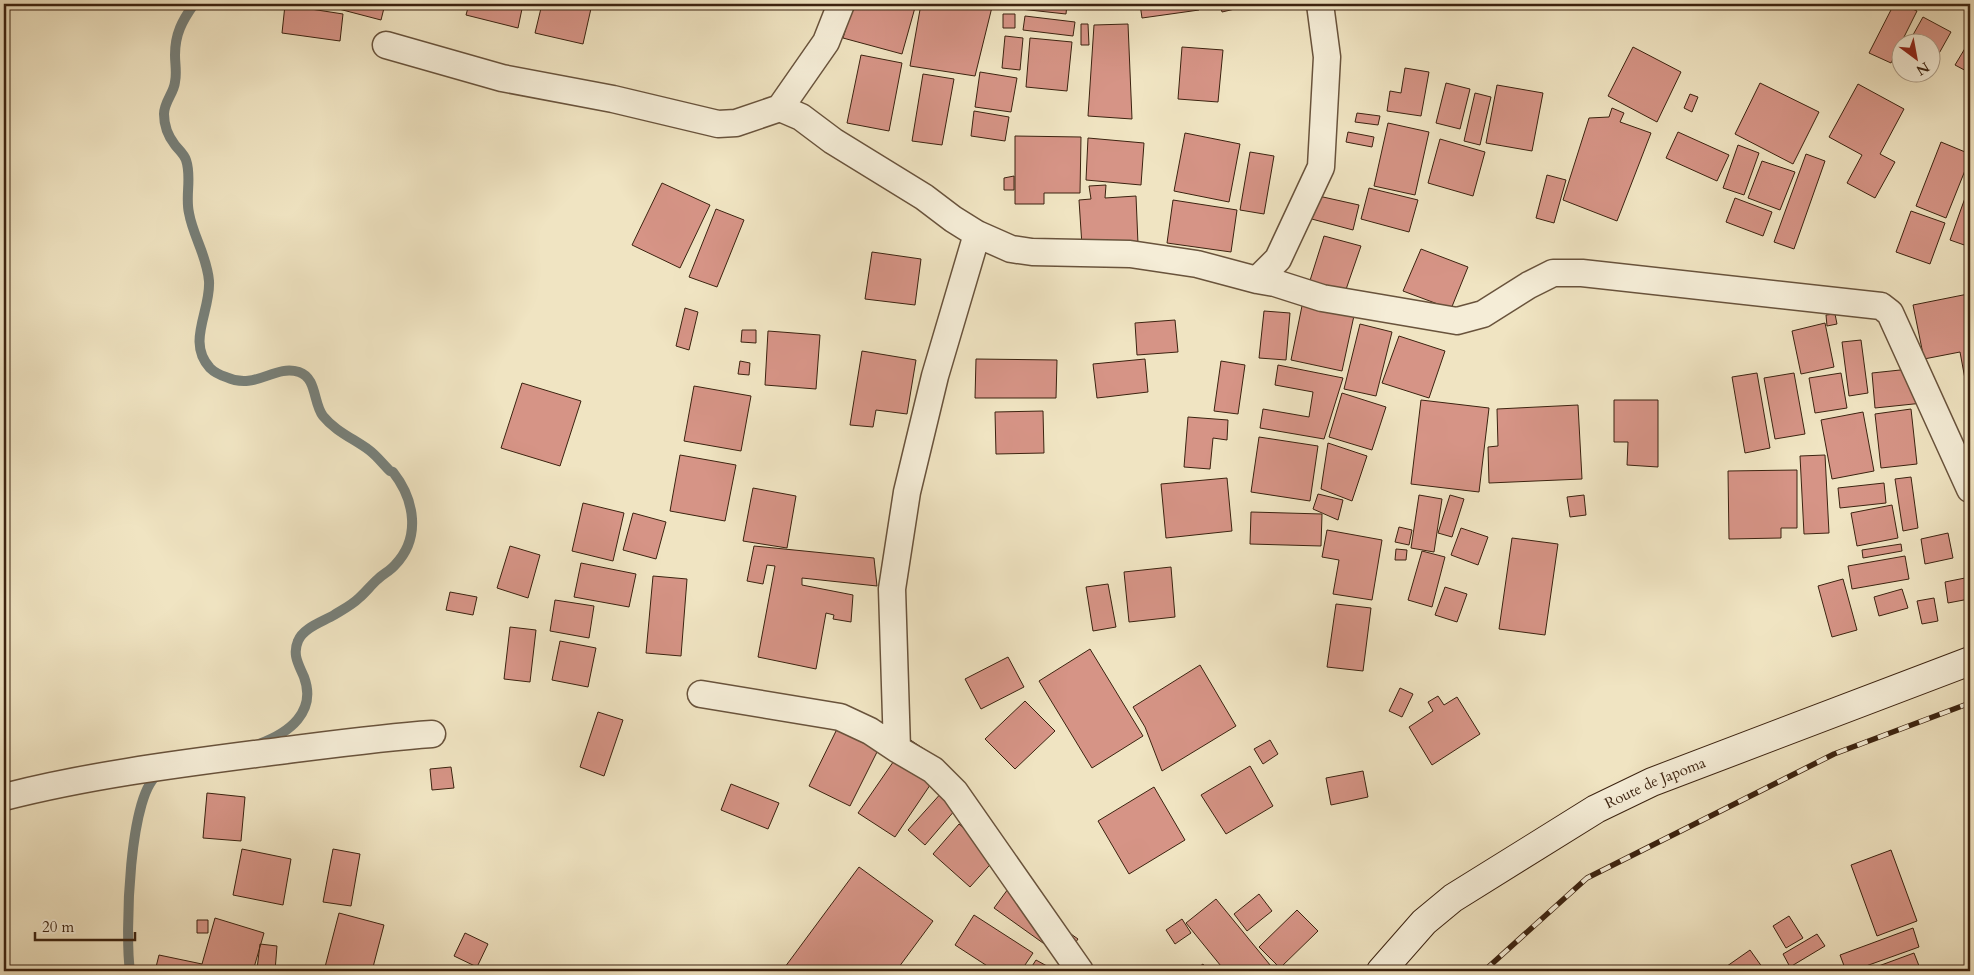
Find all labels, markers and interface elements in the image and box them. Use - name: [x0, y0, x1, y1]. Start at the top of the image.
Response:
- north arrow: [1892, 32, 1942, 82]
- text: N: [1912, 57, 1933, 80]
- street label: Route de Japoma: [1601, 752, 1709, 813]
- scale bar: [35, 910, 135, 942]
- text: 20 m: [42, 917, 74, 937]

